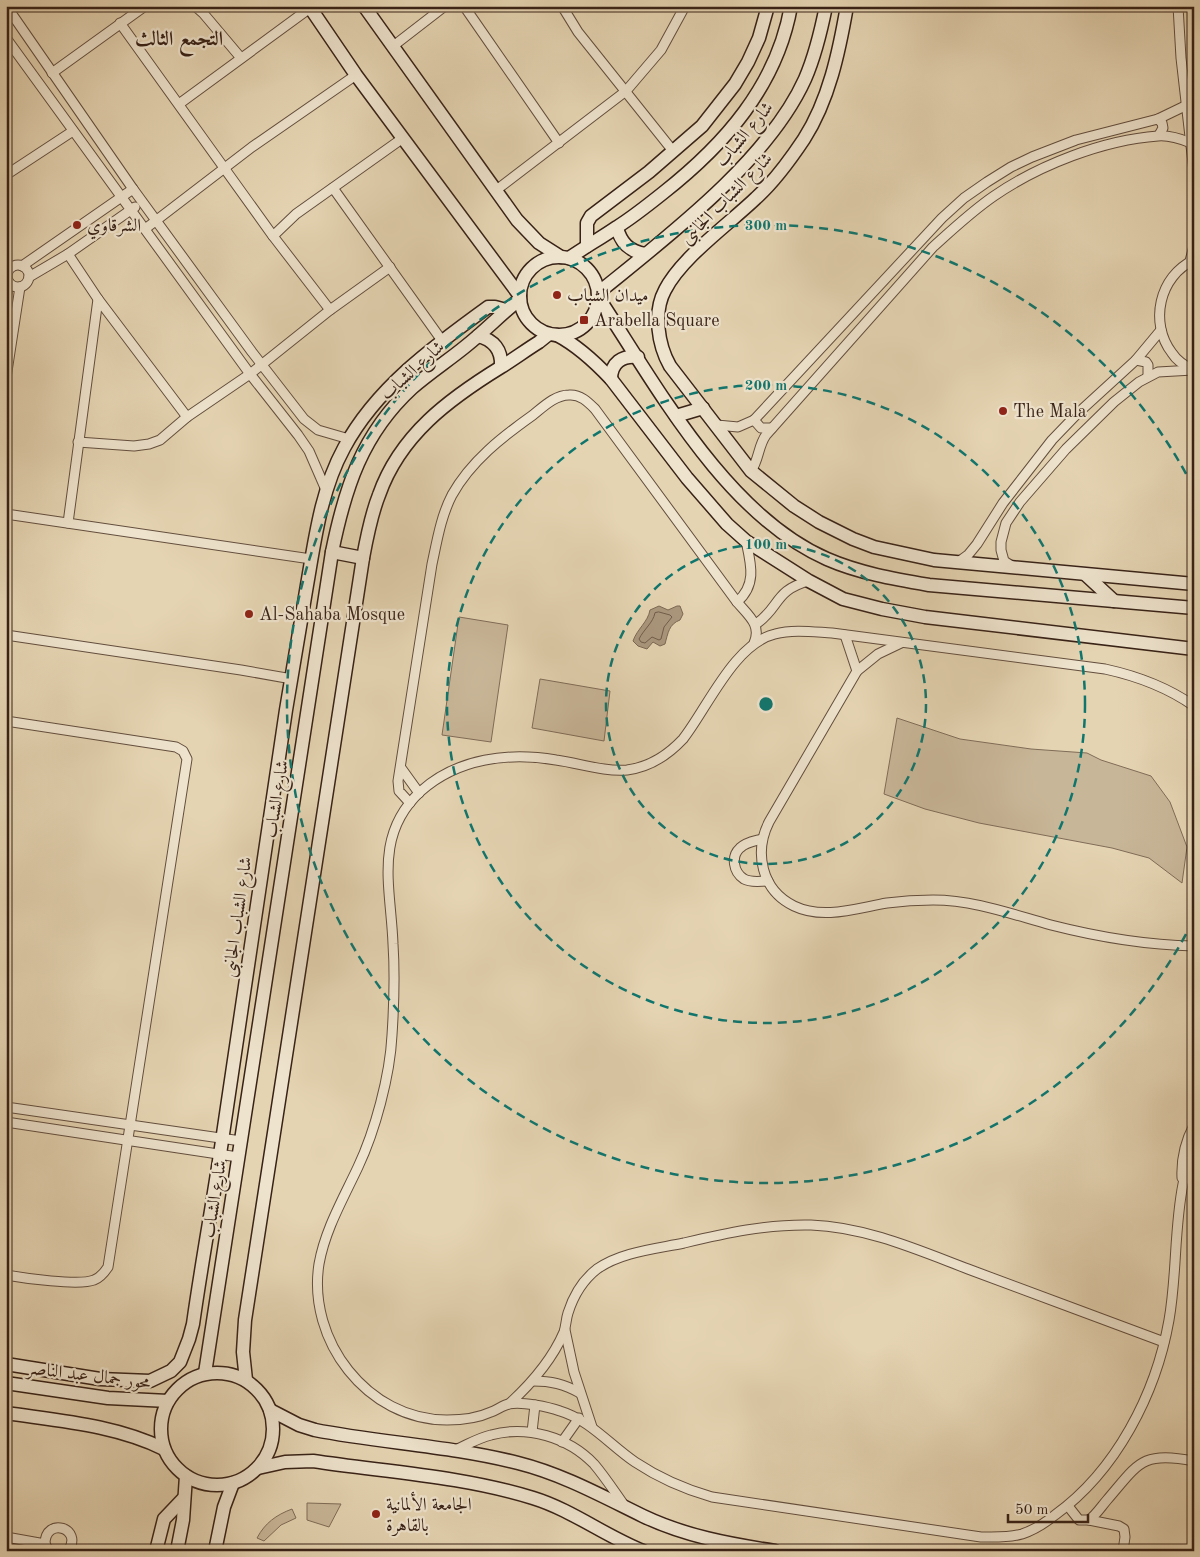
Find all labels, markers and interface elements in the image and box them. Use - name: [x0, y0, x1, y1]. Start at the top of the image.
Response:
- district label: التجمع الثالث: [135, 29, 223, 57]
- street label: شارع الشباب: [713, 99, 781, 174]
- street label: شارع الشباب الجانبى: [677, 149, 780, 252]
- place label: الشرقاوي: [87, 217, 141, 240]
- marker: الشرقاوي: [71, 219, 83, 231]
- text: 300 m: [745, 219, 787, 234]
- place label: ميدان الشباب: [567, 287, 649, 306]
- marker: ميدان الشباب: [551, 289, 563, 301]
- place label: Arabella Square: [594, 312, 720, 330]
- marker: Arabella Square: [578, 314, 590, 326]
- street label: شارع الشباب: [377, 338, 451, 407]
- text: 200 m: [745, 379, 787, 394]
- place label: The Mala: [1013, 403, 1087, 421]
- marker: The Mala: [997, 405, 1009, 417]
- text: 100 m: [745, 538, 787, 553]
- place label: Al-Sahaba Mosque: [259, 606, 405, 624]
- marker: Al-Sahaba Mosque: [243, 608, 255, 620]
- centre of rings: [757, 695, 775, 713]
- street label: شارع الشباب: [262, 759, 297, 840]
- street label: شارع الشباب الجانبى: [221, 856, 260, 979]
- street label: شارع الشباب: [200, 1159, 235, 1240]
- street label: محور جمال عبد الناصر: [24, 1359, 152, 1394]
- place label: الجامعة الألمانية بالقاهرة: [386, 1491, 472, 1537]
- scale bar: [1008, 1492, 1088, 1524]
- text: 50 m: [1015, 1503, 1049, 1518]
- marker: الجامعة الألمانية بالقاهرة: [370, 1508, 382, 1520]

